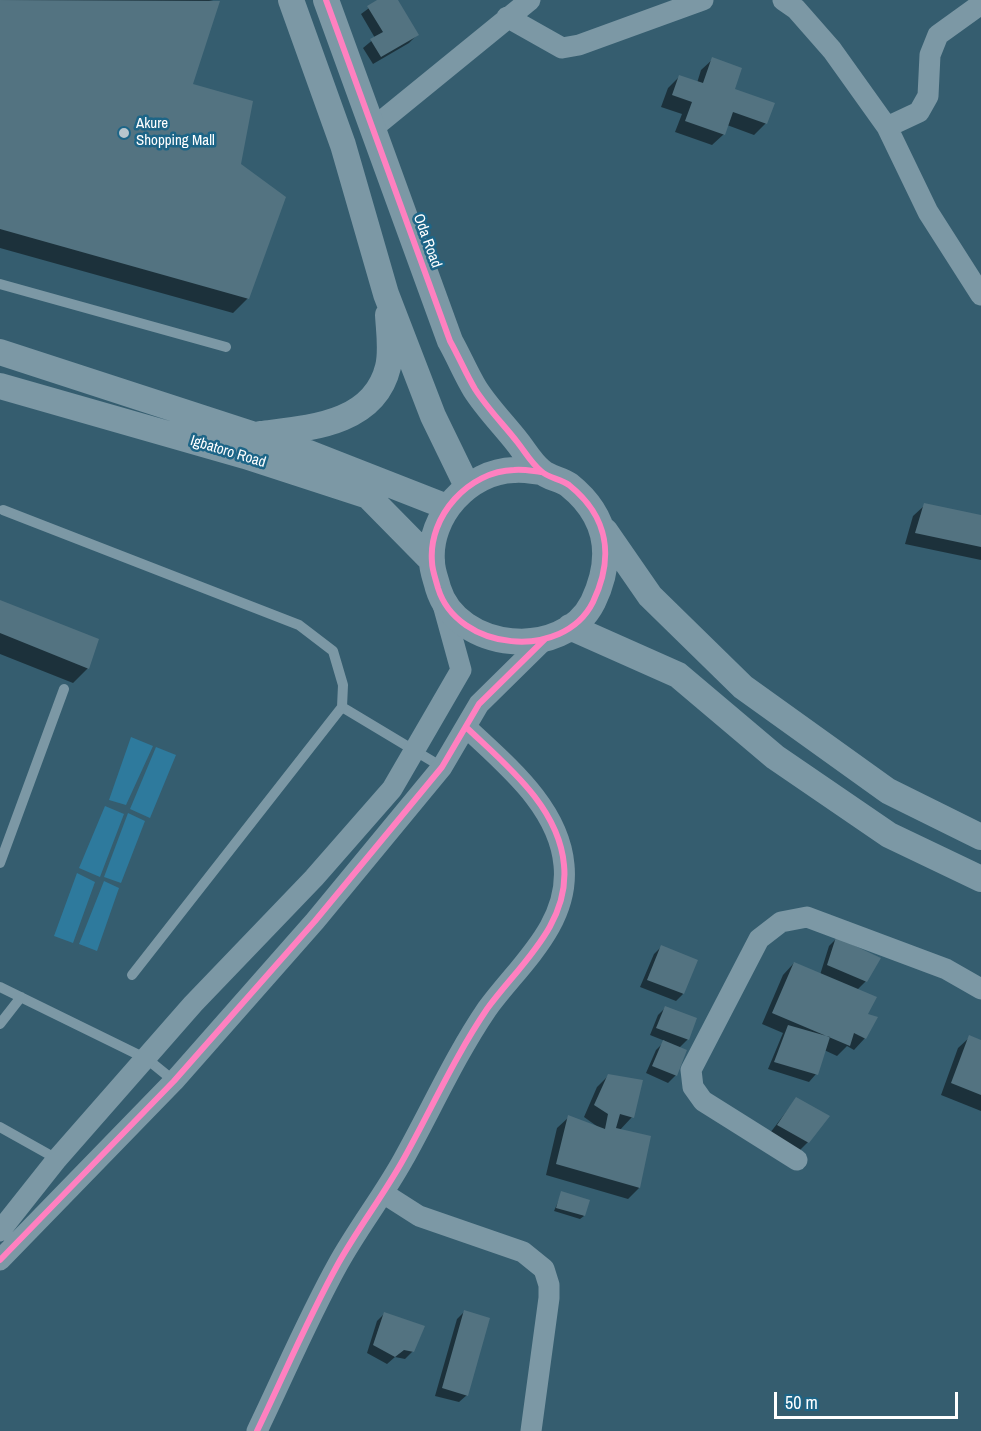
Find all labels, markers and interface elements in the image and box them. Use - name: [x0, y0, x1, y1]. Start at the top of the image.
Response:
- place label: Akure Shopping Mall: [136, 115, 215, 150]
- marker: Akure Shopping Mall: [117, 126, 131, 140]
- street label: Oda Road: [409, 212, 445, 270]
- street label: Igbatoro Road: [188, 432, 268, 472]
- scale bar: [777, 1380, 962, 1418]
- text: 50 m: [785, 1390, 818, 1415]

